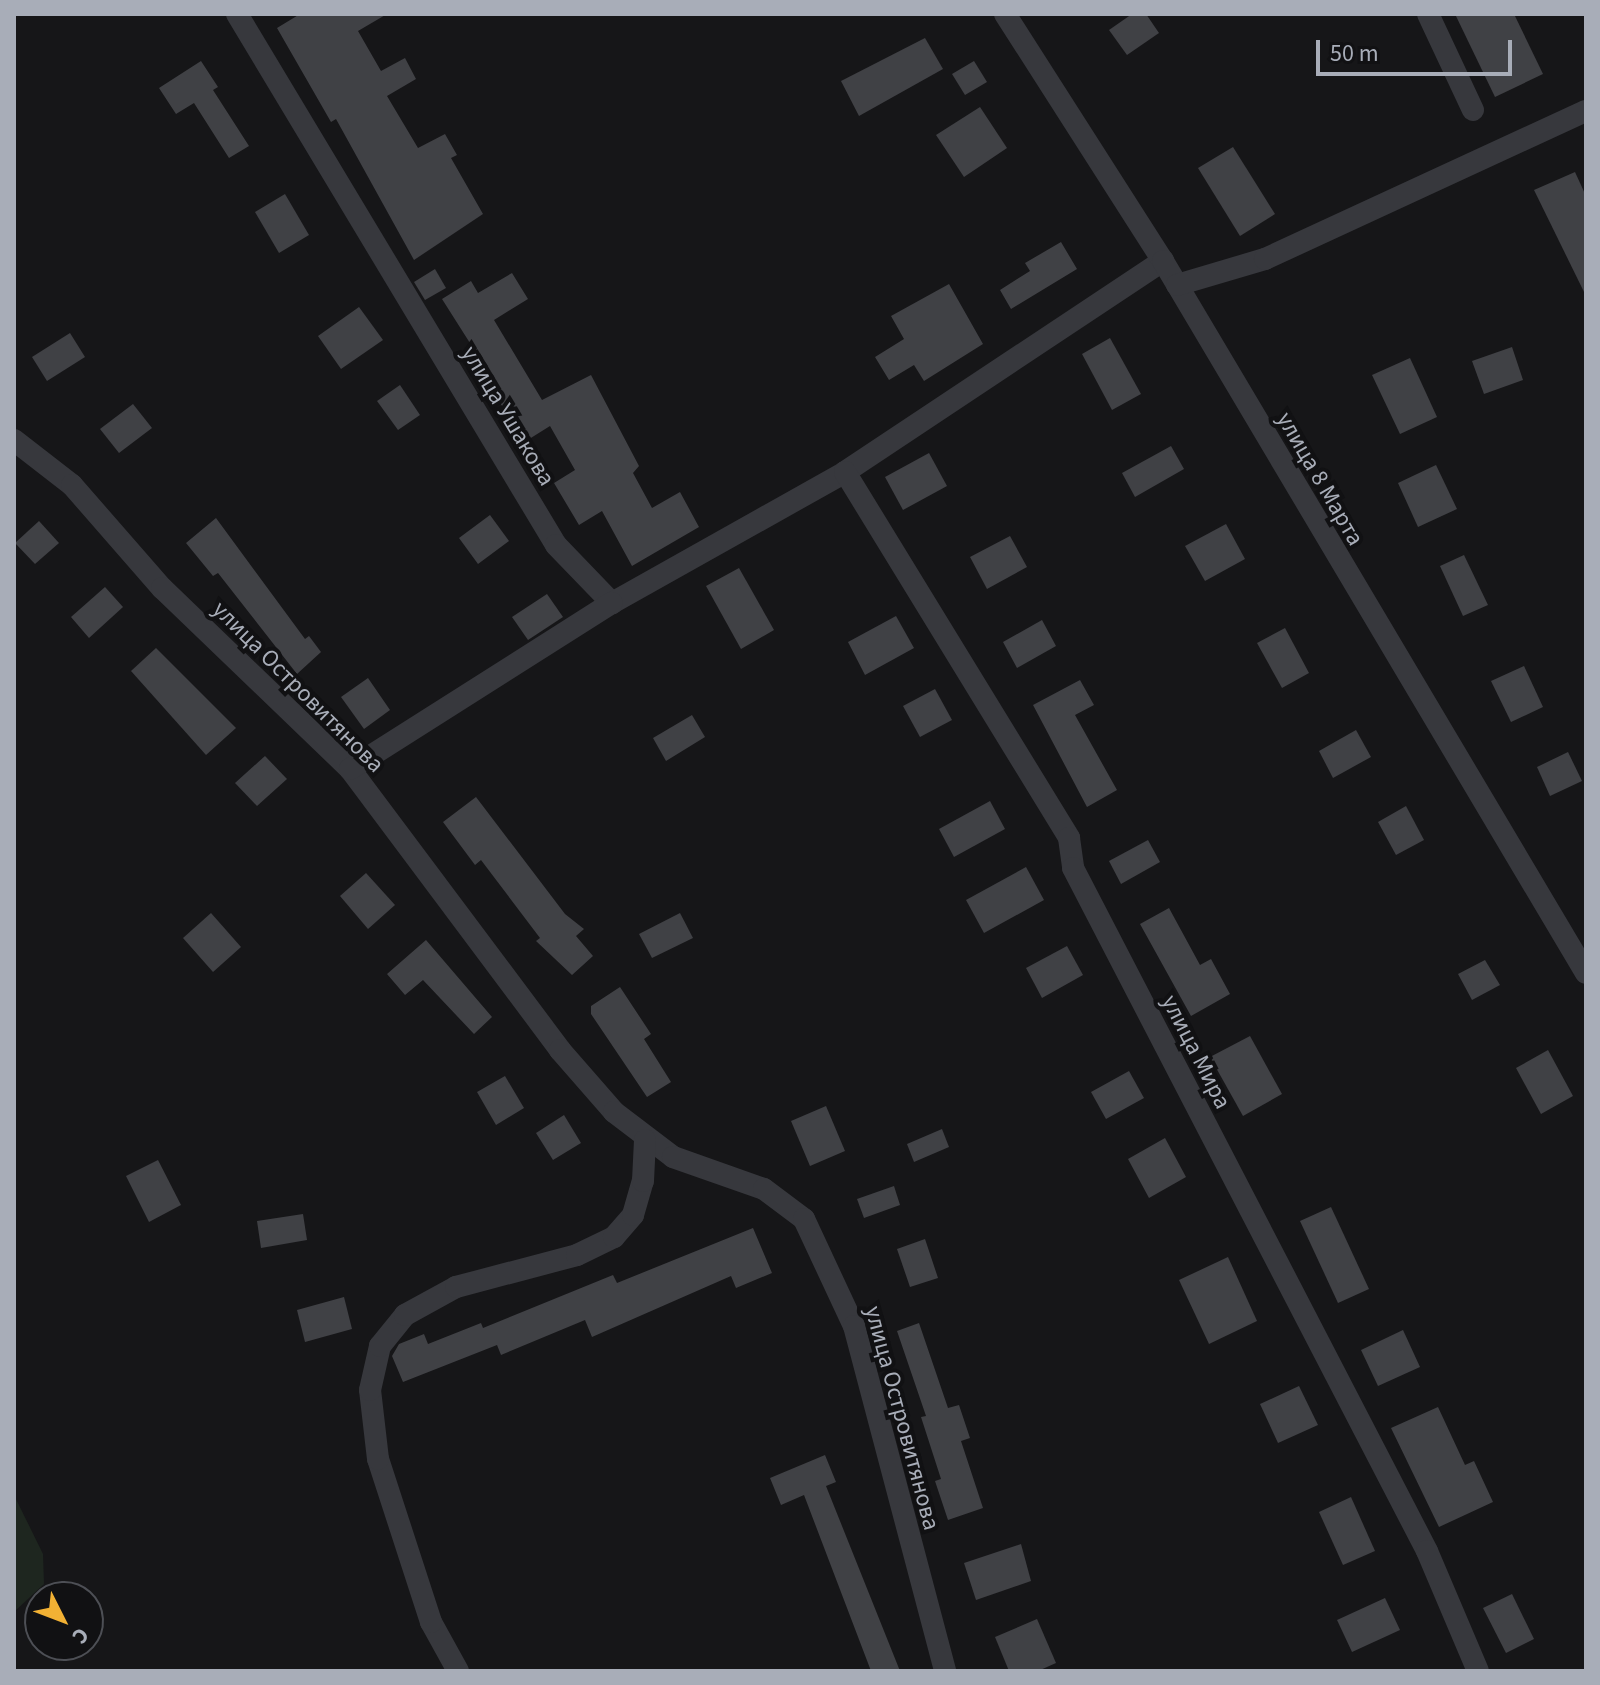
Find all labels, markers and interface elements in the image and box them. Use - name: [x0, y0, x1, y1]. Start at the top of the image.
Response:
- scale bar: [1320, 24, 1516, 74]
- text: 50 m: [1330, 36, 1379, 71]
- street label: улица Ушакова: [455, 341, 561, 491]
- street label: улица 8 Марта: [1270, 407, 1370, 551]
- street label: улица Островитянова: [206, 595, 390, 779]
- street label: улица Мира: [1155, 990, 1237, 1114]
- street label: улица Островитянова: [858, 1303, 946, 1533]
- north arrow: [24, 1581, 104, 1661]
- text: С: [64, 1620, 97, 1651]

